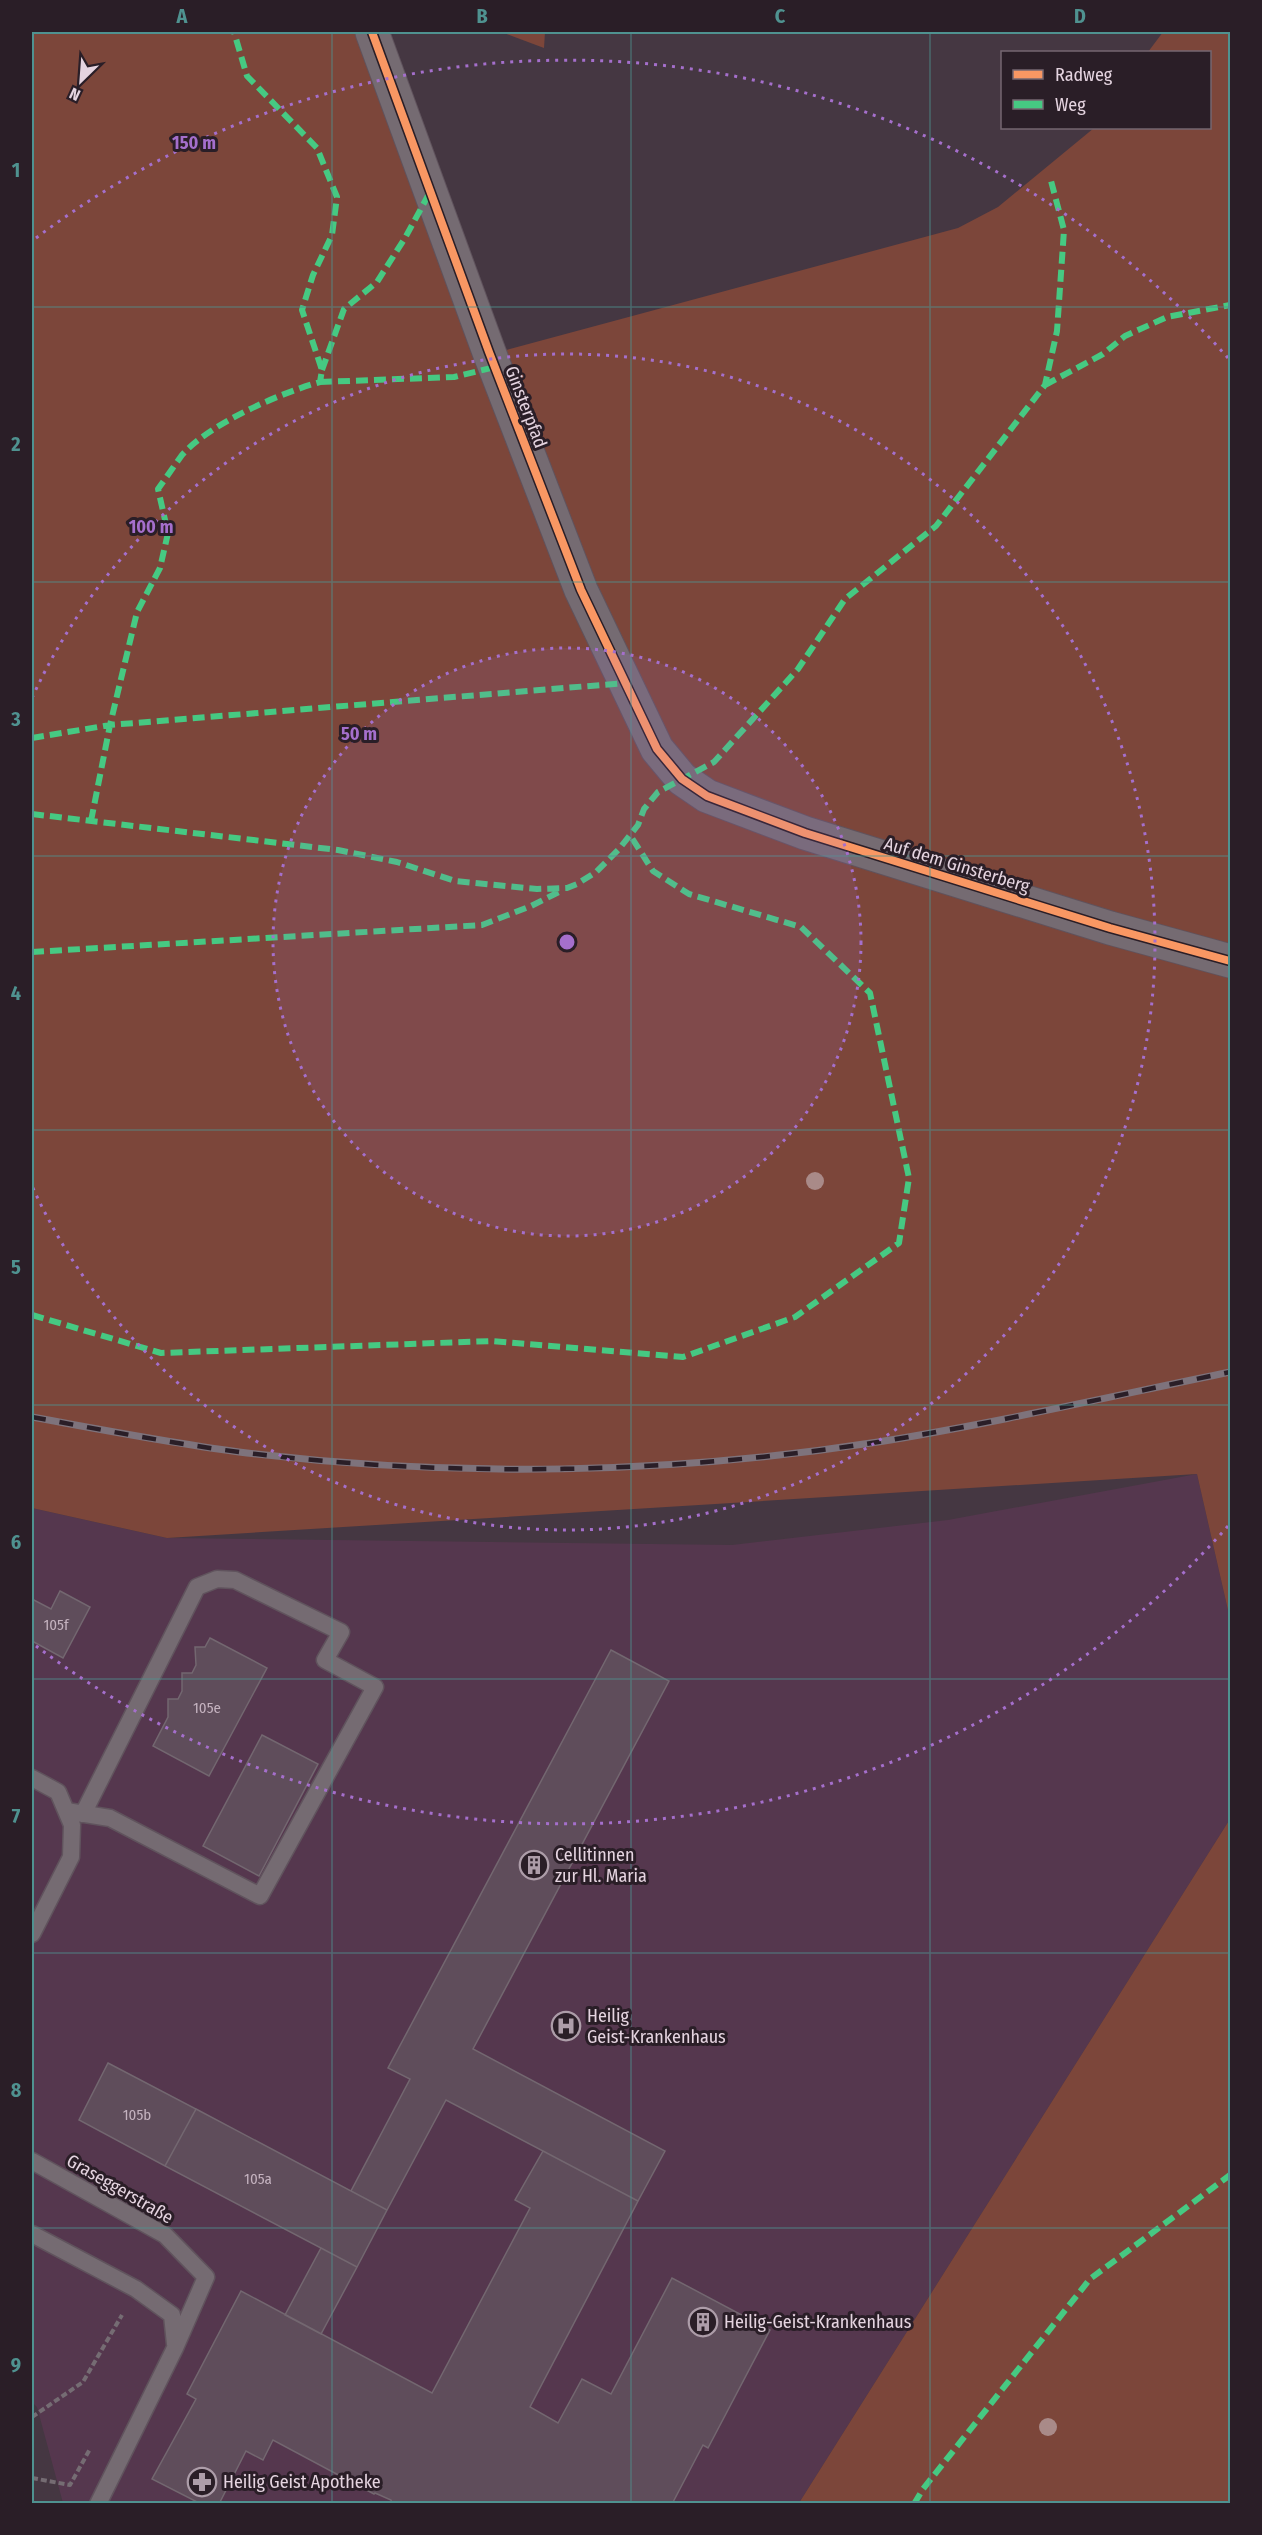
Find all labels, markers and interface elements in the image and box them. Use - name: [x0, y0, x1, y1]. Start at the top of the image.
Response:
- text: A: [176, 4, 189, 28]
- text: B: [476, 4, 488, 28]
- text: C: [775, 4, 786, 28]
- text: D: [1074, 4, 1086, 28]
- north arrow: [51, 51, 111, 111]
- legend: [1001, 51, 1211, 129]
- text: Radweg: [1055, 64, 1113, 86]
- text: N: [67, 84, 83, 105]
- text: Weg: [1055, 94, 1086, 116]
- text: 150 m: [172, 132, 216, 154]
- text: 1: [12, 158, 20, 182]
- street label: Ginsterpfad: [500, 363, 552, 451]
- text: 2: [10, 432, 21, 456]
- text: 100 m: [129, 516, 173, 538]
- text: 3: [10, 707, 21, 731]
- text: 50 m: [341, 723, 377, 745]
- street label: Auf dem Ginsterberg: [882, 832, 1033, 898]
- centre of rings: [557, 932, 577, 952]
- text: 4: [11, 981, 21, 1005]
- text: 5: [11, 1255, 21, 1279]
- text: 6: [11, 1530, 21, 1554]
- house number: 105f: [43, 1616, 70, 1634]
- house number: 105e: [193, 1699, 221, 1717]
- text: 7: [12, 1804, 21, 1828]
- place label: Cellitinnen zur Hl. Maria: [555, 1844, 647, 1887]
- building icon: Cellitinnen zur Hl. Maria: [518, 1849, 550, 1881]
- place label: Heilig Geist-Krankenhaus: [587, 2005, 726, 2048]
- hospital icon: Heilig Geist-Krankenhaus: [550, 2010, 582, 2042]
- text: 8: [11, 2078, 22, 2102]
- house number: 105b: [123, 2106, 151, 2124]
- street label: Graseggerstraße: [63, 2150, 177, 2228]
- house number: 105a: [244, 2170, 272, 2188]
- building icon: Heilig-Geist-Krankenhaus: [687, 2306, 719, 2338]
- place label: Heilig-Geist-Krankenhaus: [724, 2311, 912, 2333]
- text: 9: [11, 2353, 21, 2377]
- pharmacy icon: Heilig Geist Apotheke: [186, 2466, 218, 2498]
- place label: Heilig Geist Apotheke: [223, 2471, 381, 2493]

